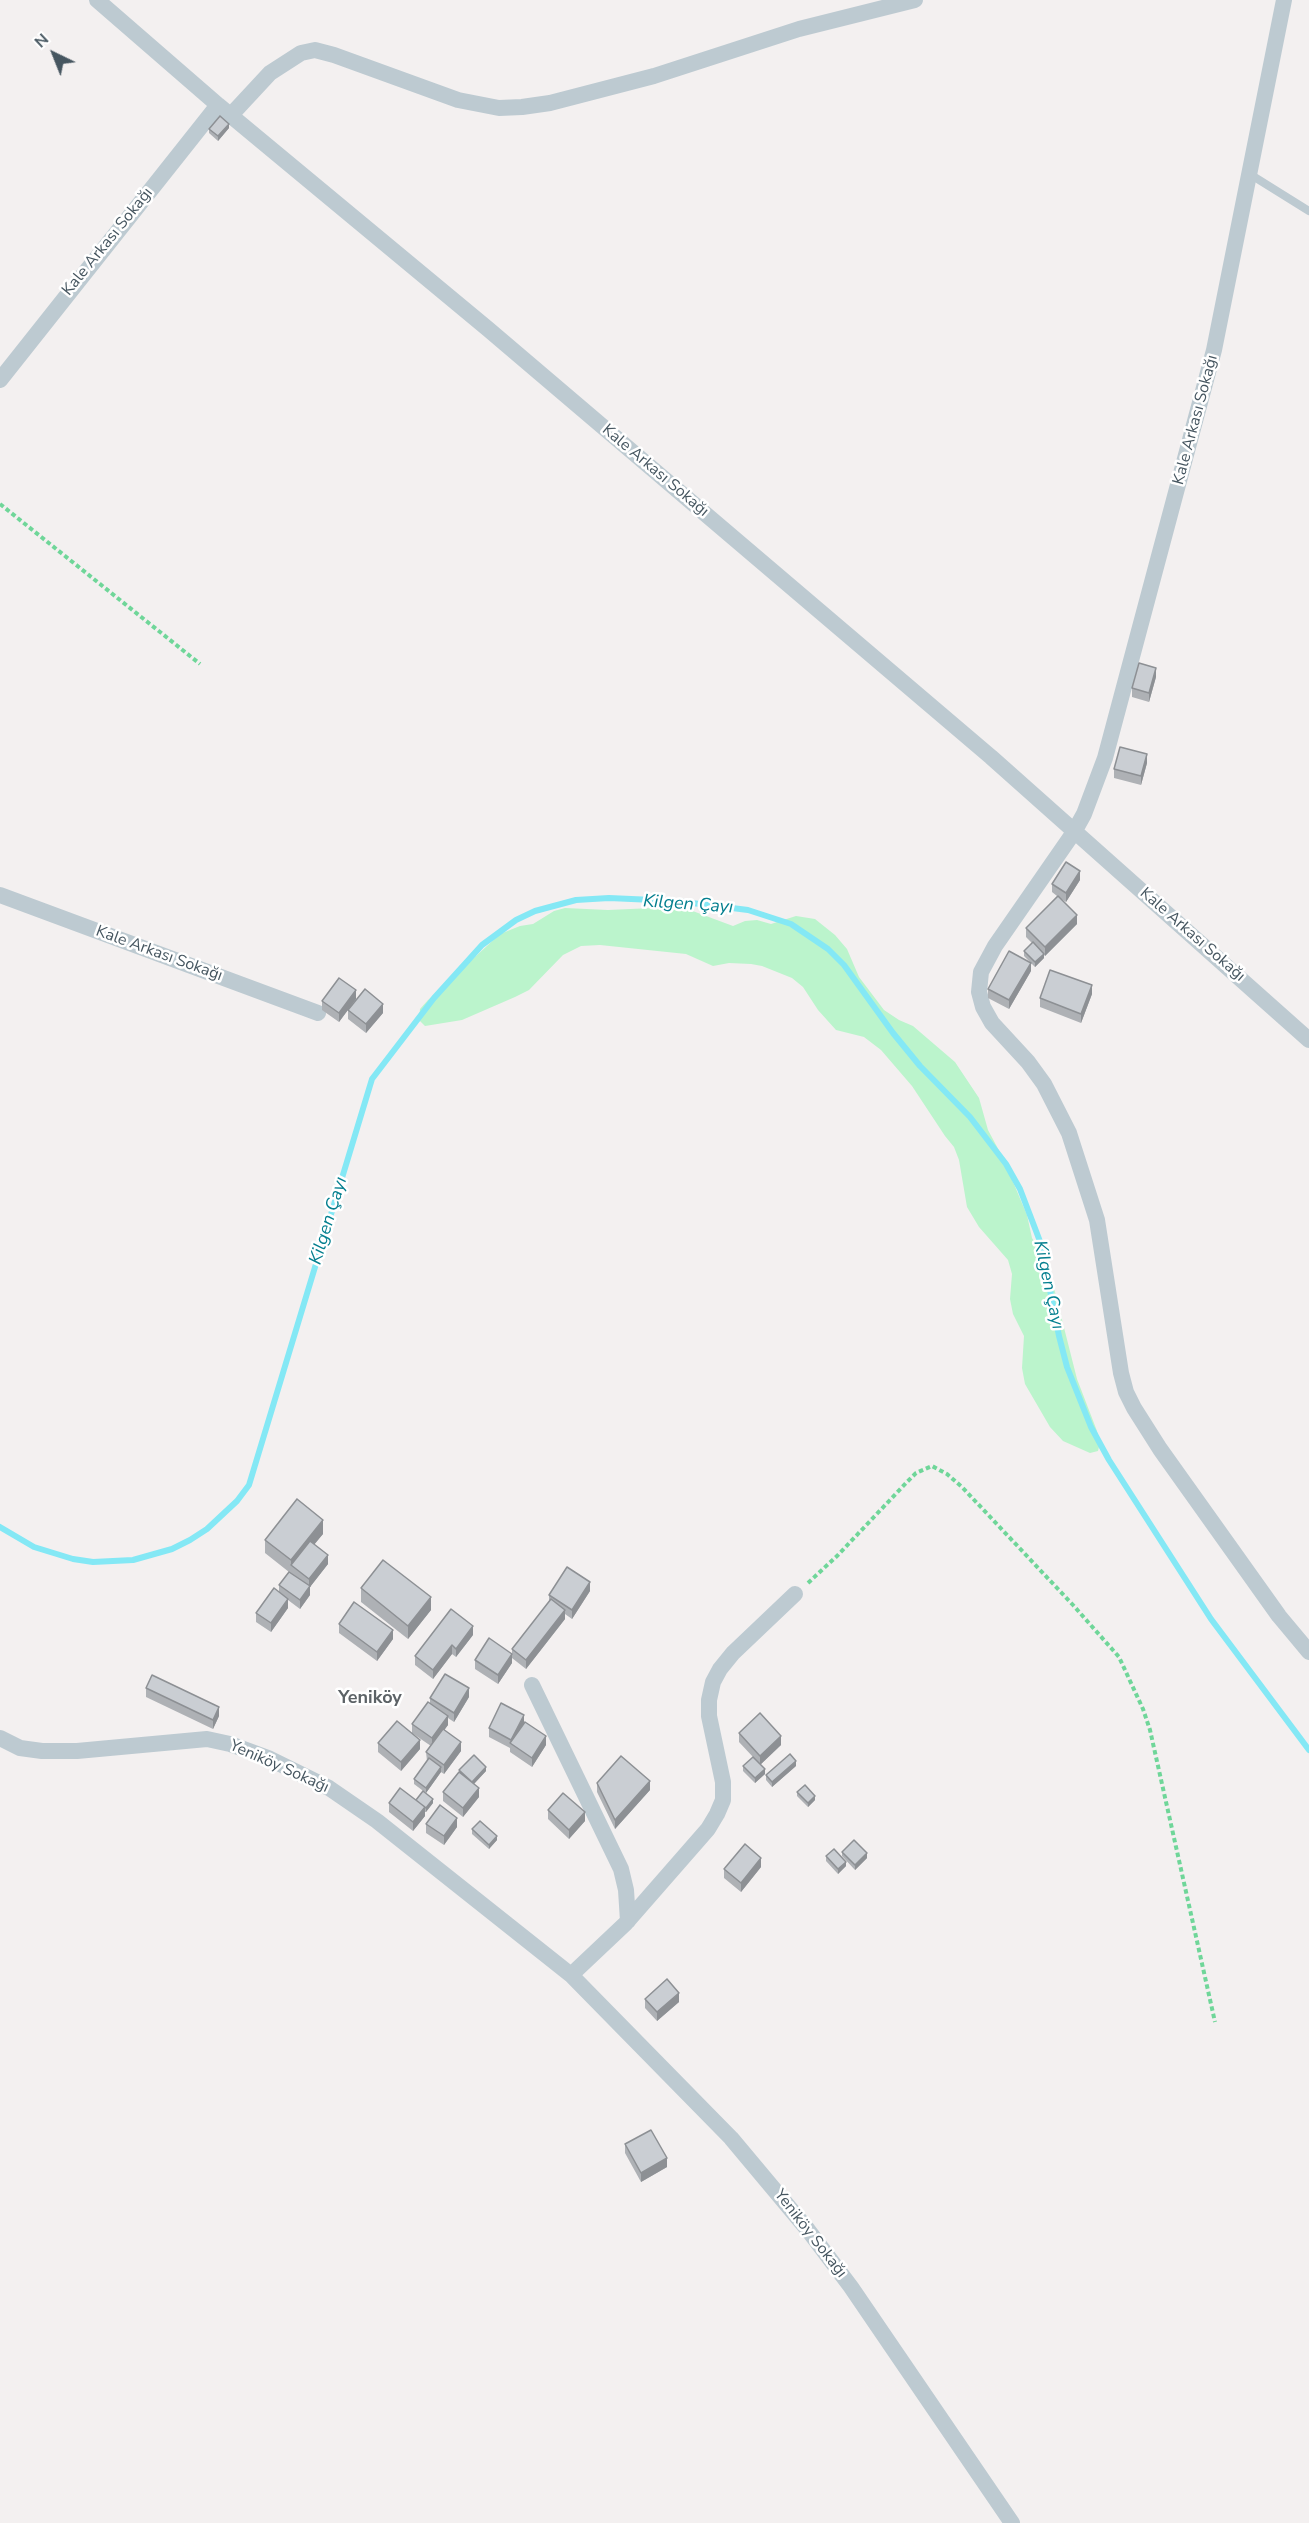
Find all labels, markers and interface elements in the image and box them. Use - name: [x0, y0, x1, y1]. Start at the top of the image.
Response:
- north arrow: [24, 24, 84, 84]
- text: N: [30, 29, 54, 53]
- street label: Kale Arkası Sokağı: [59, 184, 157, 300]
- street label: Kale Arkası Sokağı: [1169, 353, 1223, 487]
- street label: Kale Arkası Sokağı: [598, 421, 712, 521]
- street label: Kale Arkası Sokağı: [1135, 884, 1249, 986]
- water label: Kilgen Çayı: [642, 891, 734, 919]
- street label: Kale Arkası Sokağı: [93, 922, 225, 986]
- water label: Kilgen Çayı: [305, 1175, 353, 1267]
- water label: Kilgen Çayı: [1028, 1239, 1068, 1331]
- district label: Yeniköy: [338, 1688, 402, 1710]
- street label: Yeniköy Sokağı: [226, 1737, 332, 1797]
- street label: Yeniköy Sokağı: [770, 2186, 850, 2282]

